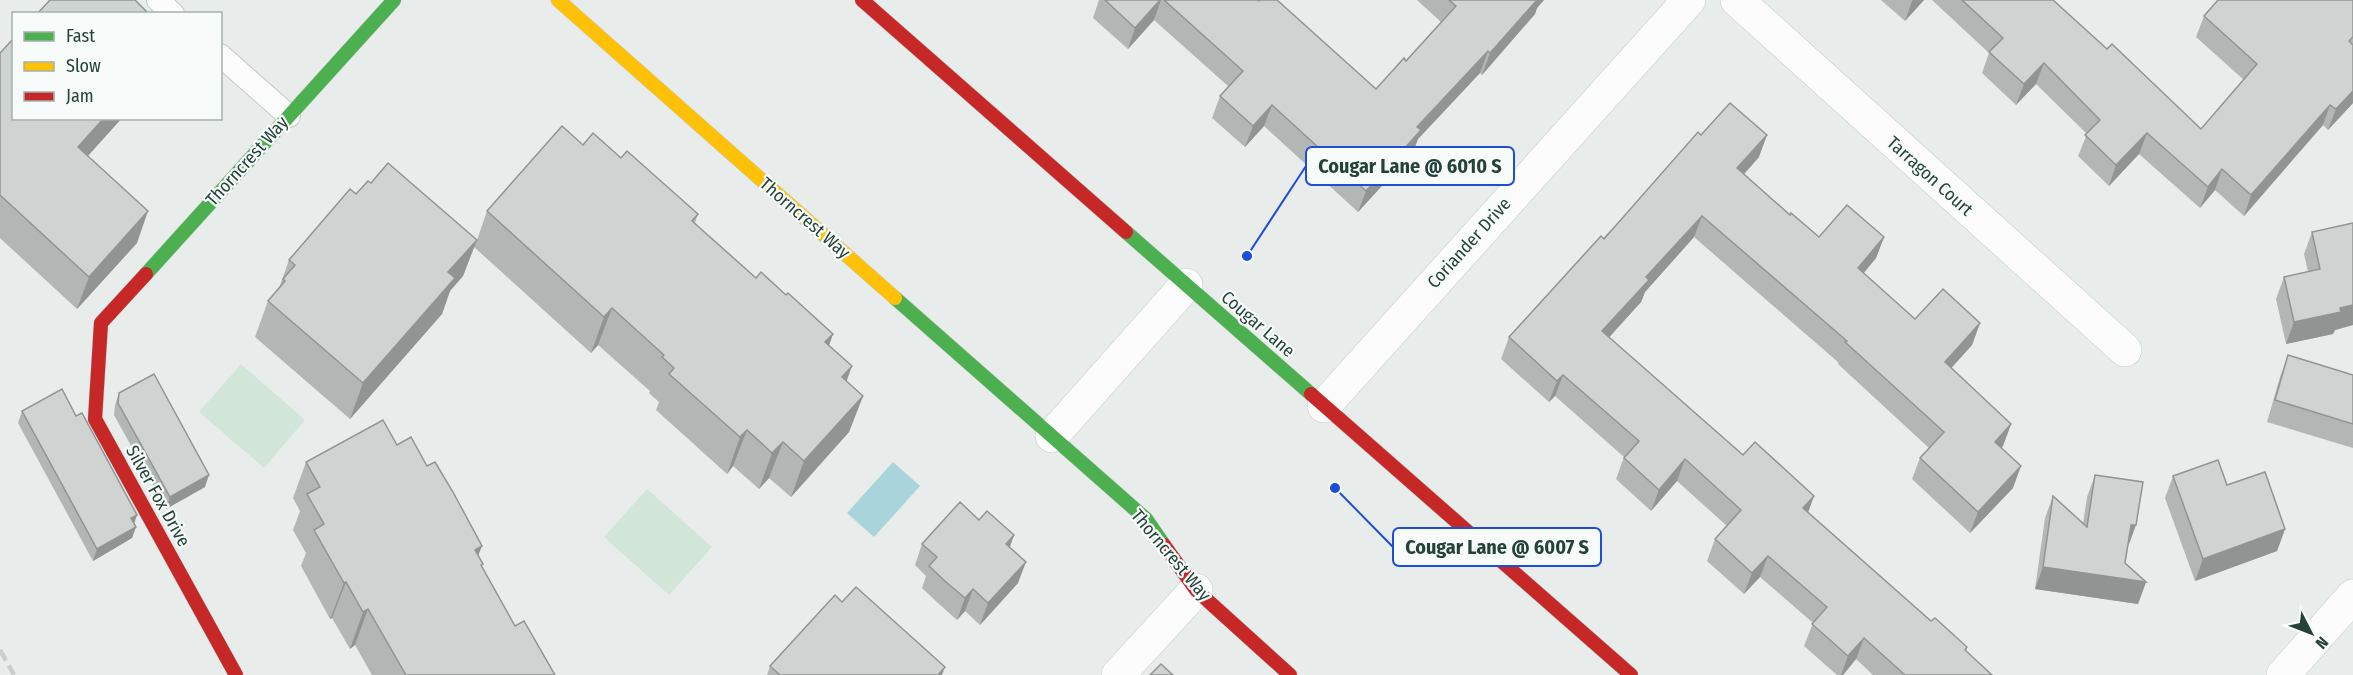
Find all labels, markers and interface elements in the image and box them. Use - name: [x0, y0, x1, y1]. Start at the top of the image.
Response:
- legend: [12, 12, 222, 120]
- text: Fast: [66, 25, 95, 47]
- text: Slow: [66, 55, 101, 77]
- text: Jam: [66, 85, 94, 107]
- street label: Thorncrest Way: [201, 112, 293, 210]
- street label: Tarragon Court: [1882, 132, 1978, 220]
- callout: Cougar Lane @ 6010 S: [1306, 147, 1514, 185]
- text: Cougar Lane @ 6010 S: [1318, 154, 1502, 178]
- street label: Thorncrest Way: [755, 173, 855, 263]
- street label: Coriander Drive: [1423, 193, 1516, 293]
- street label: Cougar Lane: [1217, 286, 1299, 362]
- street label: Silver Fox Drive: [121, 442, 195, 550]
- street label: Thorncrest Way: [1126, 505, 1216, 605]
- callout: Cougar Lane @ 6007 S: [1393, 528, 1601, 566]
- text: Cougar Lane @ 6007 S: [1405, 535, 1589, 559]
- north arrow: [2281, 603, 2341, 663]
- text: N: [2312, 633, 2332, 653]

